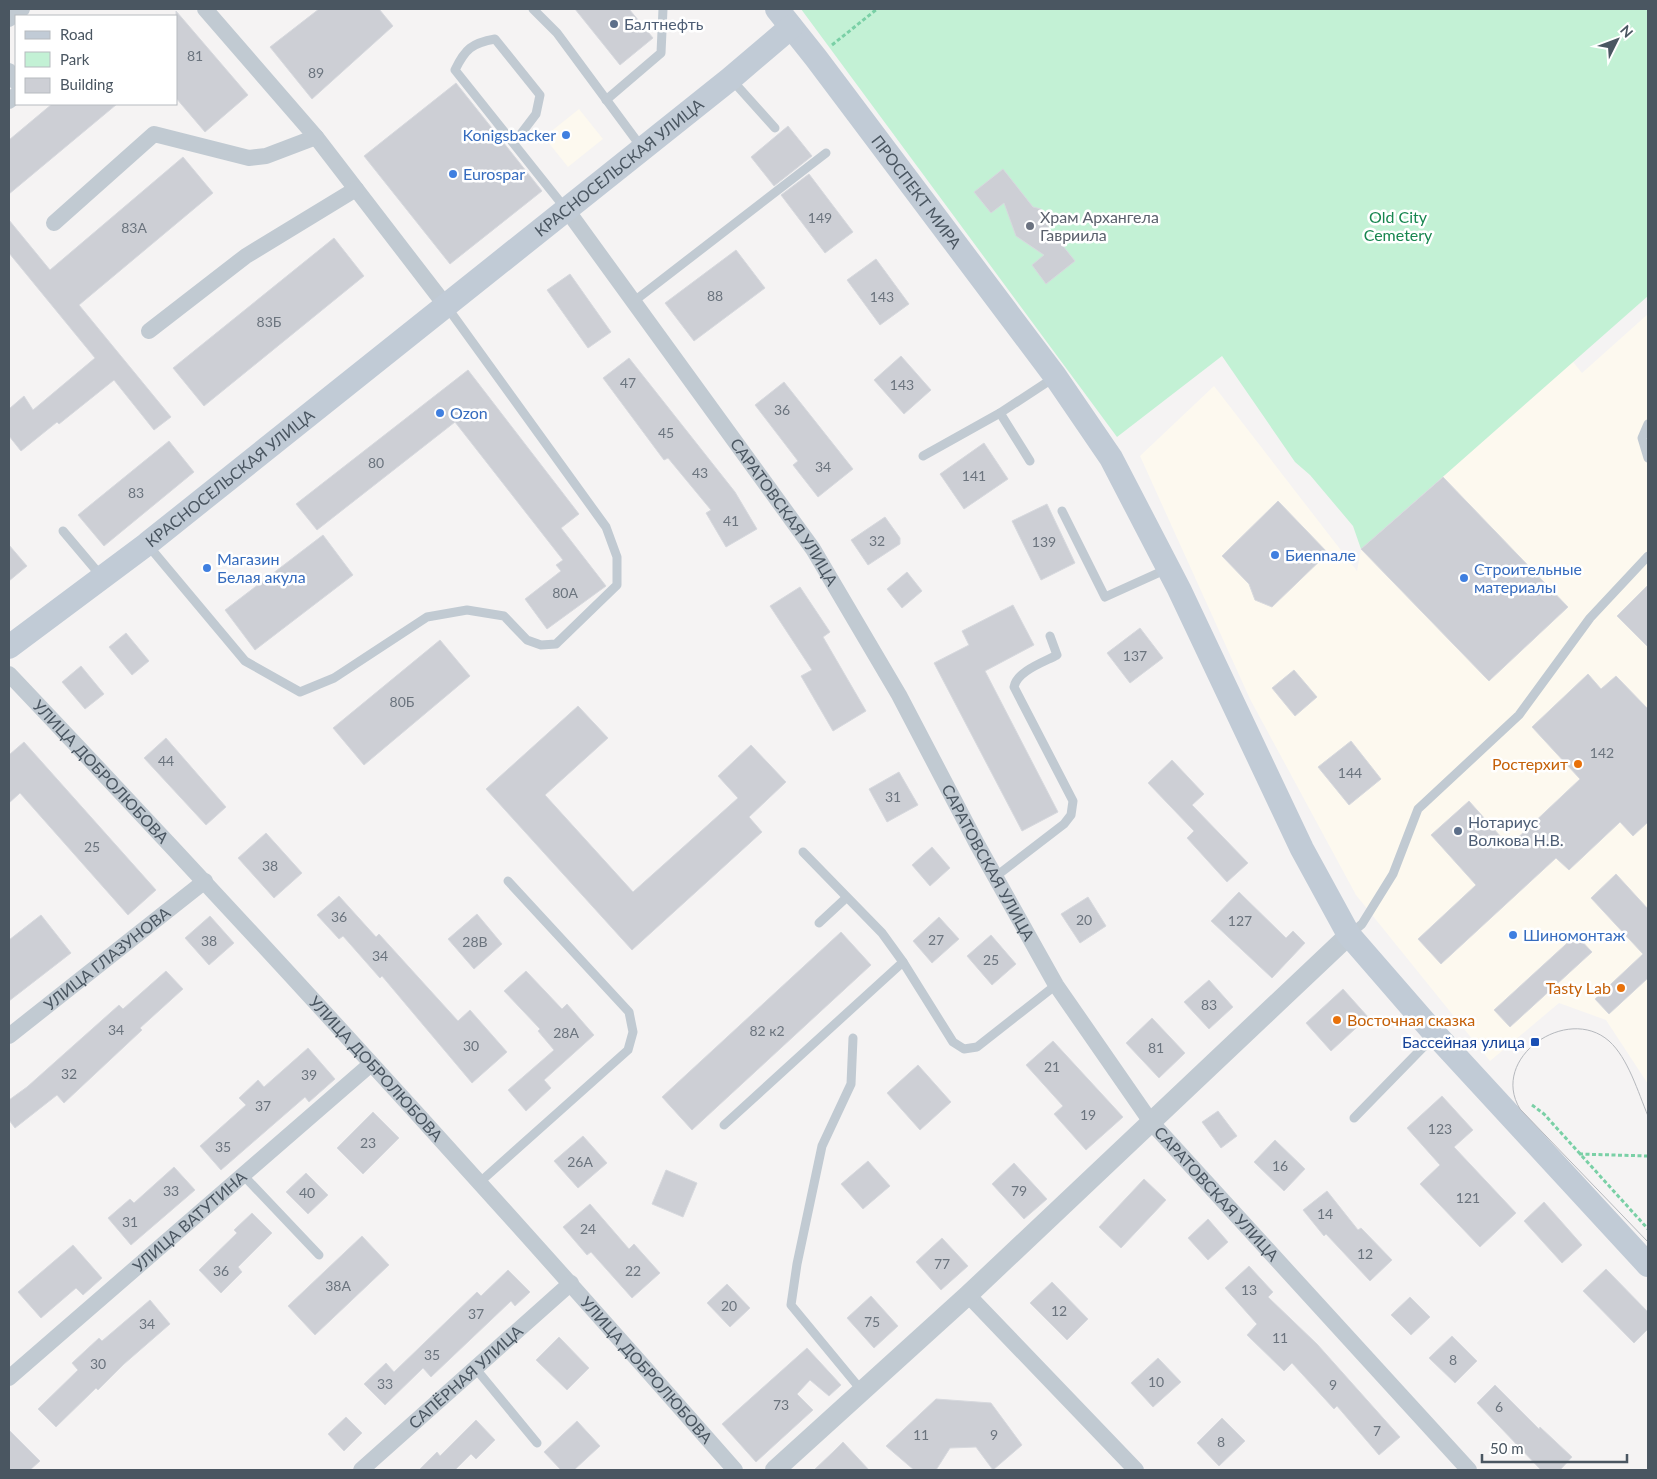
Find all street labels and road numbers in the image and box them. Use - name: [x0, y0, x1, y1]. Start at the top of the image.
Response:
- street label: КРАСНОСЕЛЬСКАЯ УЛИЦА: [531, 94, 707, 240]
- street label: ПРОСПЕКТ МИРА: [868, 131, 966, 252]
- street label: КРАСНОСЕЛЬСКАЯ УЛИЦА: [141, 405, 318, 551]
- street label: САРАТОВСКАЯ УЛИЦА: [727, 434, 842, 589]
- street label: УЛИЦА ДОБРОЛЮБОВА: [29, 696, 173, 847]
- street label: САРАТОВСКАЯ УЛИЦА: [938, 781, 1039, 944]
- street label: УЛИЦА ГЛАЗУНОВА: [40, 902, 174, 1014]
- street label: УЛИЦА ДОБРОЛЮБОВА: [305, 992, 447, 1145]
- street label: САРАТОВСКАЯ УЛИЦА: [1151, 1122, 1283, 1265]
- street label: УЛИЦА ВАТУТИНА: [128, 1166, 250, 1276]
- street label: УЛИЦА ДОБРОЛЮБОВА: [577, 1292, 717, 1447]
- street label: САПЁРНАЯ УЛИЦА: [404, 1321, 526, 1432]

